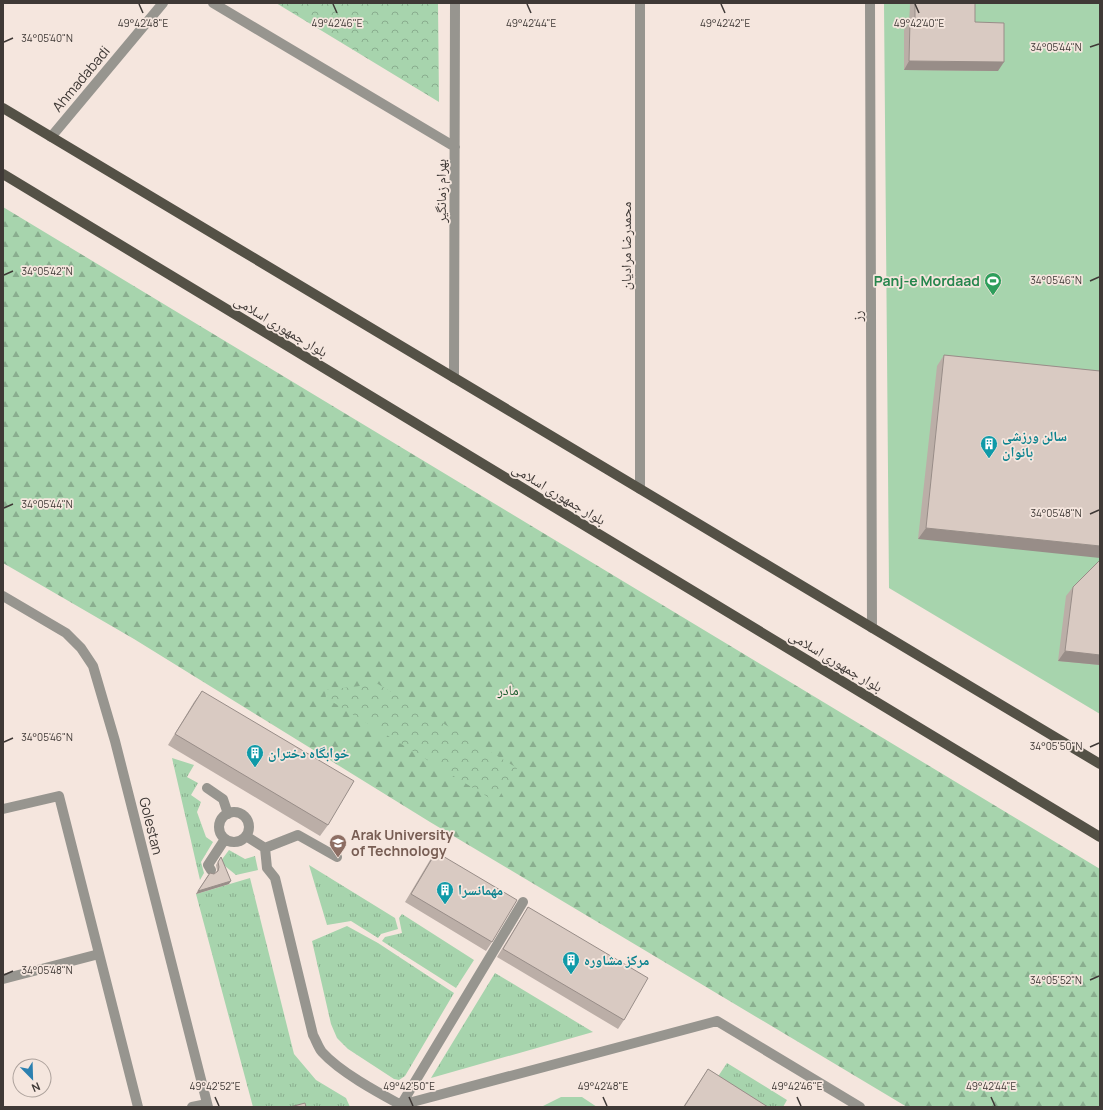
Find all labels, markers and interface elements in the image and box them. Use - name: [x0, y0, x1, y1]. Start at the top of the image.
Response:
- text: 49°42'48"E: [118, 16, 168, 30]
- text: 49°42'46"E: [312, 16, 363, 30]
- text: 49°42'44"E: [506, 16, 556, 30]
- text: 49°42'42"E: [700, 16, 750, 30]
- text: 49°42'40"E: [894, 16, 945, 30]
- text: 34°05'40"N: [21, 31, 73, 45]
- text: 34°05'44"N: [1030, 40, 1082, 54]
- street label: Ahmadabadi: [47, 42, 114, 116]
- street label: بهرام زمانگیر: [431, 159, 451, 224]
- street label: محمدرضا مرادیان: [616, 202, 635, 290]
- text: 34°05'42"N: [21, 264, 73, 278]
- place label: Panj-e Mordaad: [874, 271, 980, 290]
- sports icon: Panj-e Mordaad: [983, 271, 1003, 296]
- text: 34°05'46"N: [1030, 273, 1082, 287]
- street label: بلوار جمهوری اسلامی: [231, 290, 332, 361]
- street label: رز: [847, 311, 866, 322]
- place label: سالن ورزشی بانوان: [1002, 426, 1067, 461]
- building icon: سالن ورزشی بانوان: [979, 434, 999, 459]
- street label: بلوار جمهوری اسلامی: [509, 458, 610, 529]
- text: 34°05'44"N: [21, 497, 73, 511]
- text: 34°05'48"N: [1030, 506, 1082, 520]
- street label: بلوار جمهوری اسلامی: [786, 625, 887, 696]
- park label: مادر: [496, 680, 519, 699]
- text: 34°05'46"N: [21, 730, 73, 744]
- text: 34°05'50"N: [1030, 739, 1082, 753]
- building icon: خوابگاه دختران: [245, 743, 265, 768]
- place label: خوابگاه دختران: [268, 743, 349, 762]
- street label: Golestan: [135, 795, 168, 857]
- place label: Arak University of Technology: [351, 825, 454, 860]
- school or university icon: Arak University of Technology: [328, 833, 348, 858]
- building icon: مهمانسرا: [435, 880, 455, 905]
- place label: مهمانسرا: [458, 880, 503, 899]
- building icon: مرکز مشاوره: [561, 950, 581, 975]
- place label: مرکز مشاوره: [584, 950, 649, 969]
- text: 34°05'48"N: [21, 963, 73, 977]
- text: 34°05'52"N: [1030, 973, 1082, 987]
- north arrow: [12, 1058, 52, 1098]
- text: N: [29, 1079, 43, 1096]
- text: 49°42'52"E: [189, 1079, 241, 1093]
- text: 49°42'50"E: [383, 1079, 435, 1093]
- text: 49°42'48"E: [578, 1079, 628, 1093]
- text: 49°42'46"E: [772, 1079, 823, 1093]
- text: 49°42'44"E: [966, 1079, 1016, 1093]

